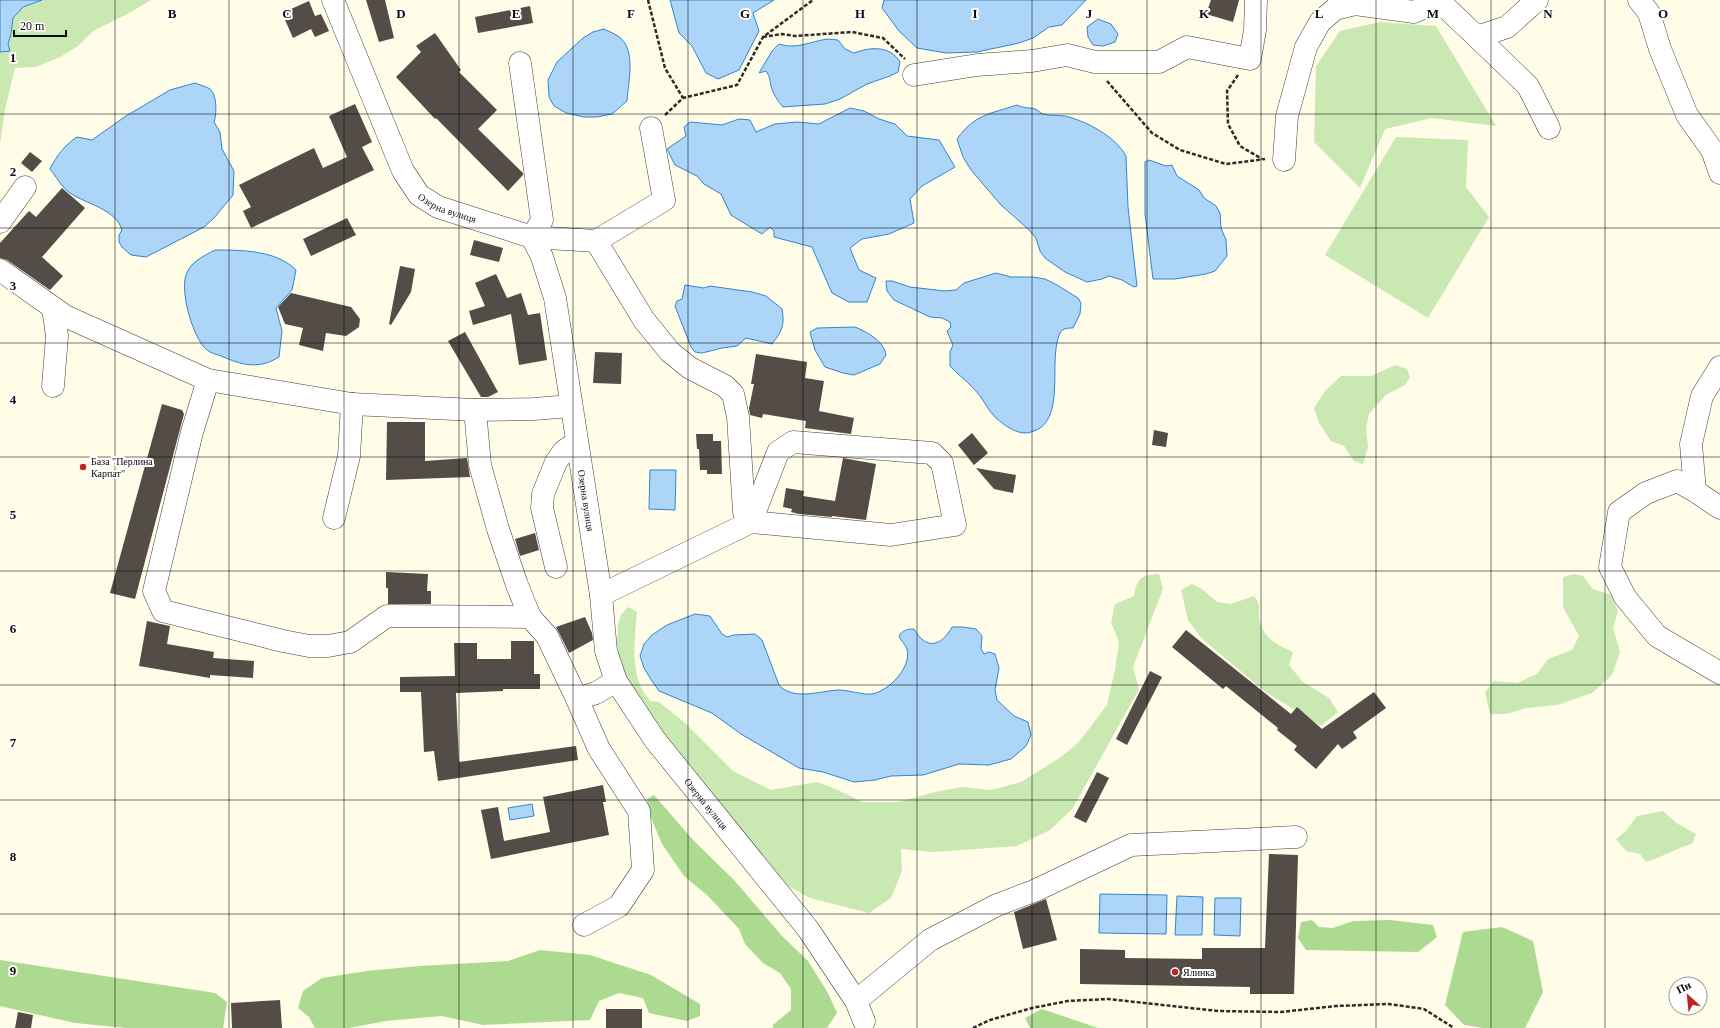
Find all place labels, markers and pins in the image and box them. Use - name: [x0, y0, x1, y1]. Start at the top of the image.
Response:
- place label: База "Перлина Карпат": [91, 456, 153, 479]
- marker: База "Перлина Карпат": [78, 462, 88, 472]
- marker: Ялинка: [1170, 967, 1180, 977]
- place label: Ялинка: [1183, 967, 1215, 978]

